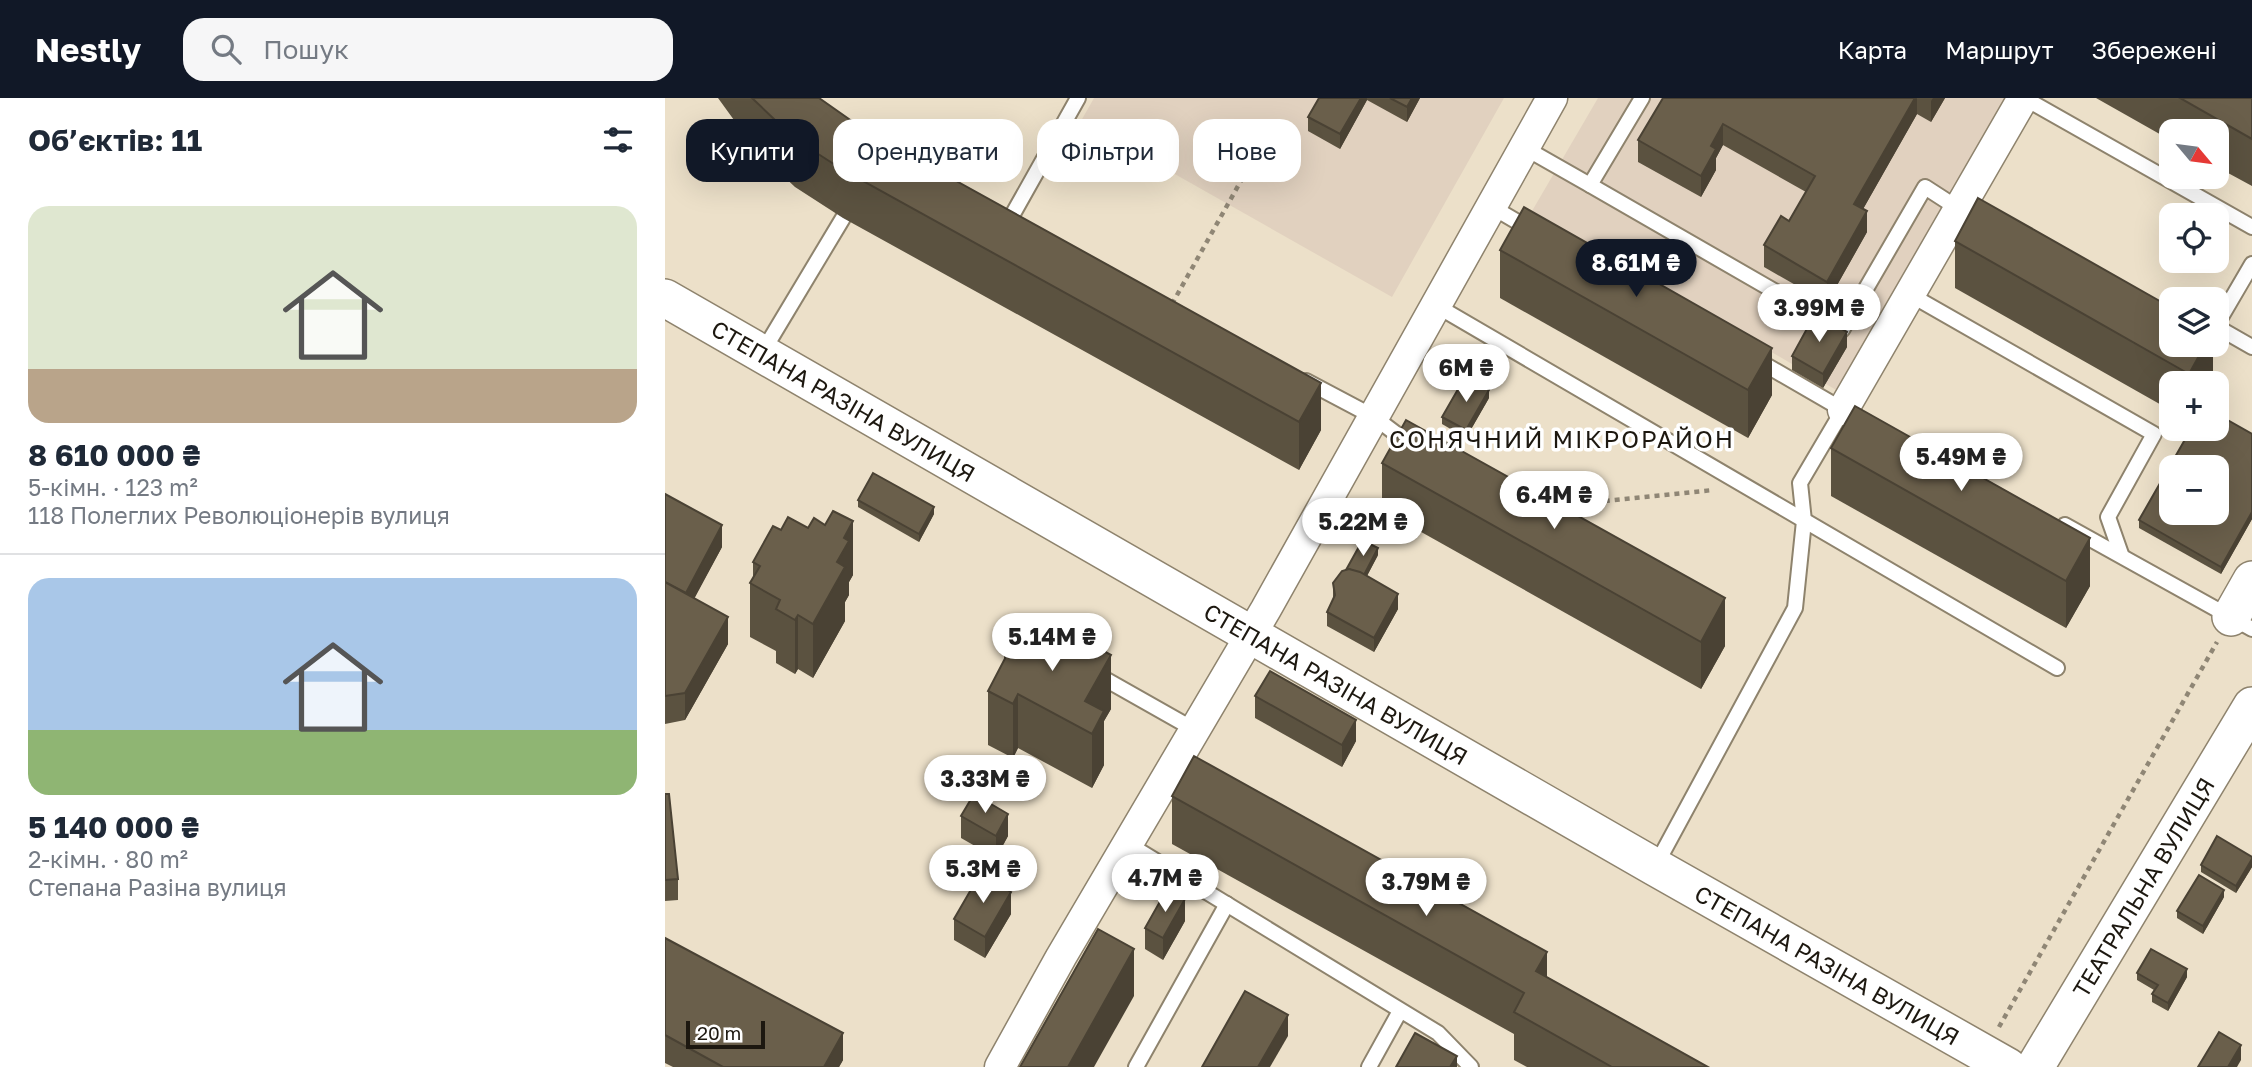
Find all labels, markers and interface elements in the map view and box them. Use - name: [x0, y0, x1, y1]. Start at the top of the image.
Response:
- search box: [183, 18, 673, 81]
- text: Nestly: [35, 30, 141, 69]
- icon: search: [207, 30, 245, 68]
- text: Пошук: [263, 34, 349, 65]
- text: Карта: [1838, 35, 1907, 64]
- text: Маршрут: [1945, 35, 2054, 64]
- text: Збережені: [2092, 35, 2217, 64]
- chip: Купити: [686, 119, 819, 182]
- chip: Орендувати: [833, 119, 1023, 182]
- chip: Фільтри: [1037, 119, 1179, 182]
- chip: Нове: [1193, 119, 1301, 182]
- north arrow: [2159, 119, 2229, 189]
- map controls: [2159, 119, 2229, 525]
- icon: filters: [599, 121, 637, 159]
- text: Об’єктів: 11: [28, 122, 202, 158]
- button: locate: [2159, 203, 2229, 273]
- pin: 8.61M ₴: [1571, 240, 1701, 299]
- text: 8.61M ₴: [1592, 248, 1680, 276]
- icon: home: [270, 252, 396, 378]
- pin: 3.99M ₴: [1754, 285, 1884, 344]
- button: layers: [2159, 287, 2229, 357]
- text: 3.99M ₴: [1774, 293, 1864, 321]
- street label: СТЕПАНА РАЗІНА ВУЛИЦЯ: [707, 314, 980, 487]
- pin: 6M ₴: [1425, 344, 1507, 404]
- text: 6M ₴: [1439, 353, 1493, 381]
- button: +: [2159, 371, 2229, 441]
- district label: СОНЯЧНИЙ МІКРОРАЙОН: [1389, 424, 1735, 453]
- pin: 5.49M ₴: [1896, 434, 2026, 493]
- text: 8 610 000 ₴: [28, 437, 201, 473]
- text: 5.49M ₴: [1916, 442, 2006, 470]
- button: −: [2159, 455, 2229, 525]
- pin: 6.4M ₴: [1497, 472, 1611, 531]
- text: 5-кімн. · 123 m²: [28, 473, 198, 501]
- text: 6.4M ₴: [1516, 480, 1592, 508]
- pin: 5.22M ₴: [1298, 498, 1428, 558]
- text: 118 Полеглих Революціонерів вулиця: [28, 501, 450, 529]
- text: 5.22M ₴: [1318, 507, 1408, 535]
- street label: СТЕПАНА РАЗІНА ВУЛИЦЯ: [1199, 597, 1473, 770]
- pin: 5.14M ₴: [987, 614, 1117, 673]
- text: 5.14M ₴: [1008, 622, 1096, 650]
- icon: home: [270, 624, 396, 750]
- pin: 3.33M ₴: [920, 756, 1050, 815]
- text: 3.33M ₴: [940, 764, 1030, 792]
- street label: ТЕАТРАЛЬНА ВУЛИЦЯ: [2066, 772, 2220, 1002]
- text: 5 140 000 ₴: [28, 809, 199, 845]
- text: 2-кімн. · 80 m²: [28, 845, 188, 873]
- pin: 5.3M ₴: [926, 846, 1040, 905]
- text: 5.3M ₴: [945, 854, 1021, 882]
- pin: 4.7M ₴: [1108, 854, 1222, 914]
- pin: 3.79M ₴: [1361, 858, 1491, 918]
- text: 4.7M ₴: [1128, 863, 1202, 891]
- text: 3.79M ₴: [1382, 867, 1470, 895]
- text: Степана Разіна вулиця: [28, 873, 287, 901]
- street label: СТЕПАНА РАЗІНА ВУЛИЦЯ: [1690, 879, 1965, 1051]
- scale bar: [686, 1018, 765, 1050]
- text: 20 m: [697, 1021, 741, 1044]

